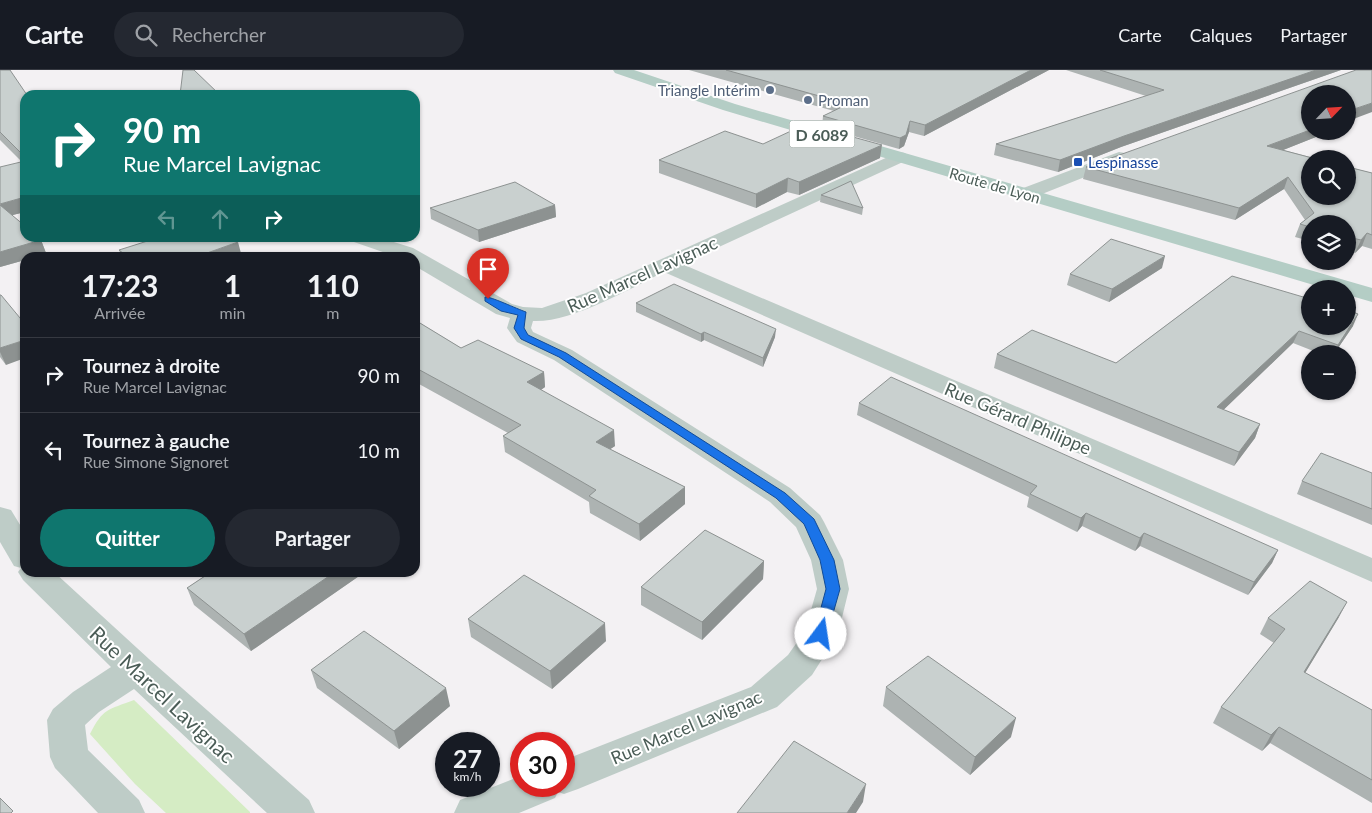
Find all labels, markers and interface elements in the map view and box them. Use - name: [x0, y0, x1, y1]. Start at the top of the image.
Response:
- search box: [114, 12, 464, 57]
- text: Carte: [25, 20, 84, 49]
- icon: search: [132, 21, 160, 49]
- text: Rechercher: [172, 23, 266, 46]
- text: Carte: [1118, 24, 1162, 46]
- text: Calques: [1190, 24, 1252, 46]
- text: Partager: [1280, 24, 1347, 46]
- place label: Triangle Intérim: [658, 81, 760, 99]
- marker: Triangle Intérim: [764, 84, 776, 96]
- north arrow: [1301, 85, 1356, 140]
- map controls: [1301, 85, 1356, 400]
- place label: Proman: [818, 91, 869, 109]
- marker: Proman: [802, 94, 814, 106]
- text: 90 m: [123, 108, 201, 150]
- icon: right: [40, 110, 105, 175]
- road number: D 6089: [790, 121, 854, 148]
- text: Rue Marcel Lavignac: [123, 150, 321, 177]
- button: search: [1301, 150, 1356, 205]
- place label: Lespinasse: [1088, 153, 1158, 171]
- marker: Lespinasse: [1072, 156, 1084, 168]
- street label: Route de Lyon: [947, 163, 1043, 207]
- icon: left: [153, 205, 181, 233]
- icon: ahead: [206, 205, 234, 233]
- icon: right: [259, 205, 287, 233]
- button: layers: [1301, 215, 1356, 270]
- street label: Rue Marcel Lavignac: [564, 231, 721, 317]
- pin: [467, 248, 509, 299]
- icon: arrive: [474, 255, 502, 283]
- text: 17:23: [81, 267, 158, 303]
- text: 1: [224, 267, 241, 303]
- text: 110: [307, 267, 359, 303]
- button: +: [1301, 280, 1356, 335]
- text: Arrivée: [94, 303, 145, 322]
- text: min: [220, 303, 246, 322]
- text: m: [326, 303, 339, 322]
- button: −: [1301, 345, 1356, 400]
- text: Tournez à droite: [83, 354, 220, 377]
- icon: right: [40, 361, 68, 389]
- text: 90 m: [357, 364, 400, 387]
- text: Rue Marcel Lavignac: [83, 377, 227, 396]
- street label: Rue Gérard Philippe: [941, 377, 1095, 459]
- text: Tournez à gauche: [83, 429, 230, 452]
- icon: left: [40, 436, 68, 464]
- text: 10 m: [357, 439, 400, 462]
- text: Rue Simone Signoret: [83, 452, 229, 471]
- button: Quitter: [40, 509, 215, 567]
- button: Partager: [225, 509, 400, 567]
- position arrow: [794, 607, 846, 659]
- street label: Rue Marcel Lavignac: [85, 620, 241, 768]
- street label: Rue Marcel Lavignac: [607, 685, 765, 769]
- speed limit sign: 30: [510, 732, 575, 797]
- text: 27: [453, 743, 482, 773]
- text: km/h: [453, 769, 482, 784]

